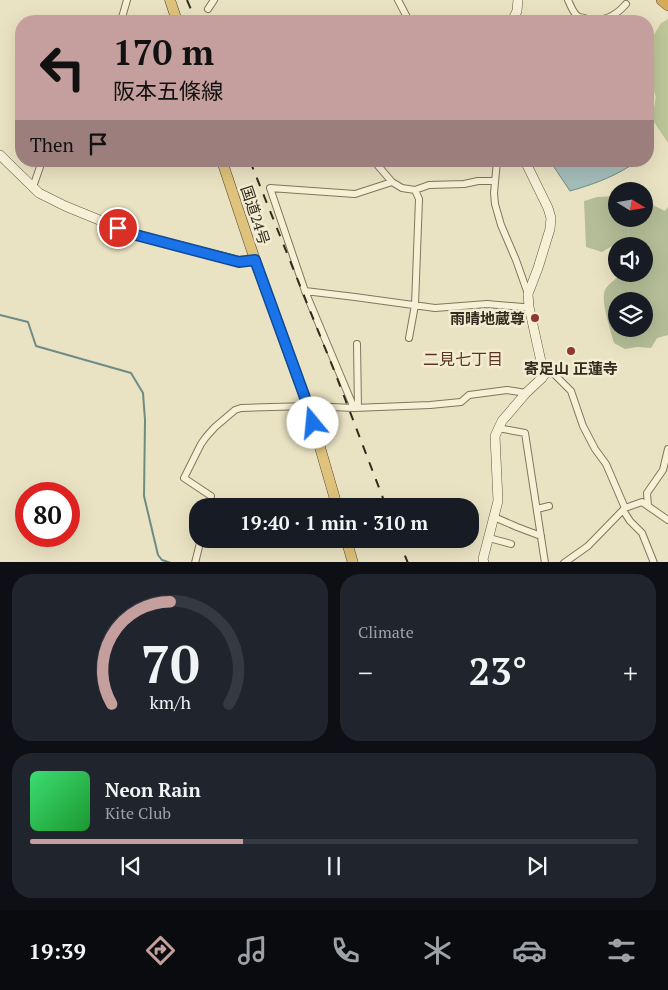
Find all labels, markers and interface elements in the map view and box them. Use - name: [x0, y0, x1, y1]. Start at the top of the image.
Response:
- text: 170 m: [113, 29, 214, 75]
- icon: left: [30, 35, 95, 100]
- text: 阪本五條線: [113, 76, 223, 105]
- icon: arrive: [84, 130, 112, 158]
- text: Then: [30, 132, 74, 157]
- north arrow: [608, 182, 652, 228]
- map controls: [608, 182, 653, 337]
- street label: 国道24号: [237, 183, 275, 247]
- pin: [97, 207, 139, 249]
- icon: arrive: [104, 214, 132, 242]
- button: sound: [608, 237, 653, 282]
- button: layers: [608, 292, 653, 337]
- place label: 雨晴地蔵尊: [450, 308, 525, 328]
- marker: 雨晴地蔵尊: [529, 312, 541, 324]
- marker: 寄足山 正蓮寺: [565, 345, 577, 357]
- district label: 二見七丁目: [423, 348, 503, 370]
- place label: 寄足山 正蓮寺: [524, 358, 618, 378]
- position arrow: [286, 396, 338, 448]
- speed limit sign: 80: [15, 482, 80, 547]
- text: 19:40 · 1 min · 310 m: [240, 510, 428, 535]
- text: Climate: [358, 621, 414, 643]
- text: 70: [141, 629, 199, 698]
- text: 23°: [469, 646, 527, 696]
- text: −: [358, 654, 373, 691]
- text: +: [623, 654, 638, 691]
- text: km/h: [149, 690, 191, 714]
- text: Neon Rain: [105, 777, 201, 802]
- text: Kite Club: [105, 802, 171, 824]
- icon: previous: [117, 852, 145, 880]
- icon: pause: [320, 852, 348, 880]
- icon: next: [523, 852, 551, 880]
- icon: directions: [143, 933, 178, 968]
- icon: music: [235, 933, 270, 968]
- icon: phone: [328, 933, 363, 968]
- icon: climate: [420, 933, 455, 968]
- icon: car: [512, 933, 547, 968]
- icon: filters: [604, 933, 639, 968]
- text: 19:39: [29, 936, 86, 965]

